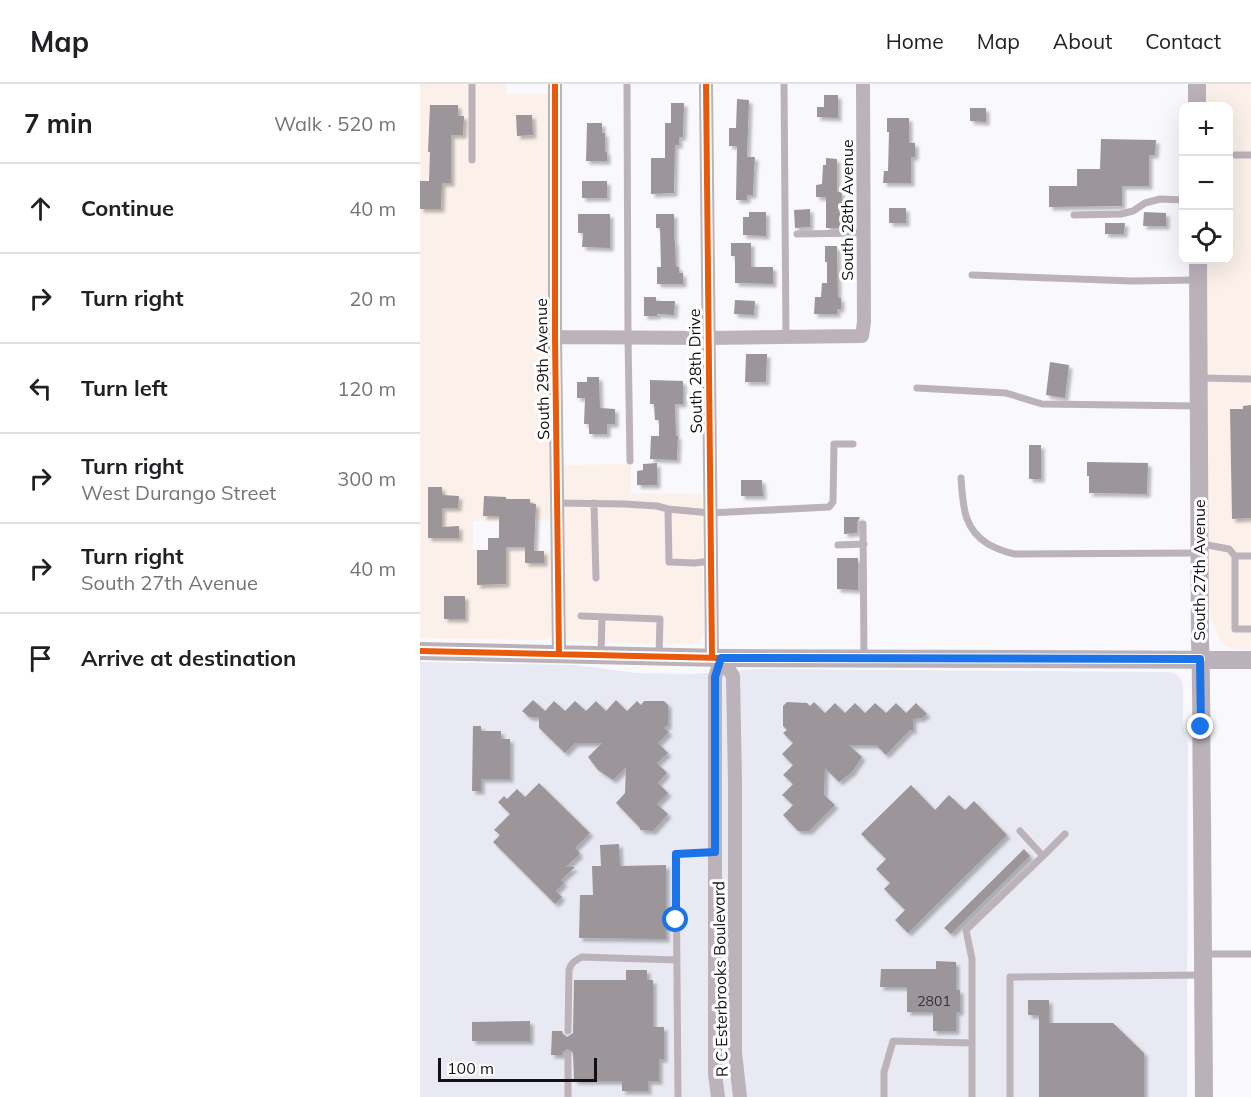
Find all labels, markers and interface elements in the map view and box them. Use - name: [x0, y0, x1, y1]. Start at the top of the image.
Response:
- text: Map: [30, 24, 89, 59]
- text: Home: [886, 28, 944, 54]
- text: Map: [977, 28, 1020, 54]
- text: About: [1053, 28, 1112, 54]
- text: Contact: [1145, 28, 1221, 54]
- map controls: [1179, 102, 1233, 264]
- button: +: [1179, 102, 1233, 156]
- text: 7 min: [24, 107, 93, 140]
- text: Walk · 520 m: [274, 111, 396, 136]
- street label: South 28th Avenue: [837, 139, 857, 281]
- button: −: [1179, 156, 1233, 210]
- icon: ahead: [24, 192, 57, 225]
- text: Continue: [81, 194, 174, 222]
- text: 40 m: [349, 196, 396, 221]
- button: locate: [1179, 210, 1233, 264]
- icon: right: [24, 282, 57, 315]
- text: Turn right: [81, 284, 184, 312]
- text: 20 m: [349, 286, 396, 311]
- street label: South 29th Avenue: [531, 298, 553, 440]
- street label: South 28th Drive: [684, 309, 706, 433]
- icon: left: [24, 372, 57, 405]
- text: Turn left: [81, 374, 168, 402]
- text: 120 m: [337, 376, 396, 401]
- text: Turn right: [81, 452, 184, 480]
- icon: right: [24, 462, 57, 495]
- text: 300 m: [337, 466, 396, 491]
- text: West Durango Street: [81, 480, 276, 505]
- street label: South 27th Avenue: [1189, 499, 1209, 641]
- text: Turn right: [81, 542, 184, 570]
- icon: right: [24, 552, 57, 585]
- text: 40 m: [349, 556, 396, 581]
- text: South 27th Avenue: [81, 570, 258, 595]
- icon: arrive: [24, 642, 57, 675]
- text: Arrive at destination: [81, 644, 296, 672]
- route end: [1187, 713, 1213, 739]
- street label: R C Esterbrooks Boulevard: [708, 881, 732, 1077]
- route start: [662, 906, 688, 932]
- house number: 2801: [917, 992, 951, 1010]
- scale bar: [438, 1055, 597, 1082]
- text: 100 m: [447, 1058, 494, 1078]

